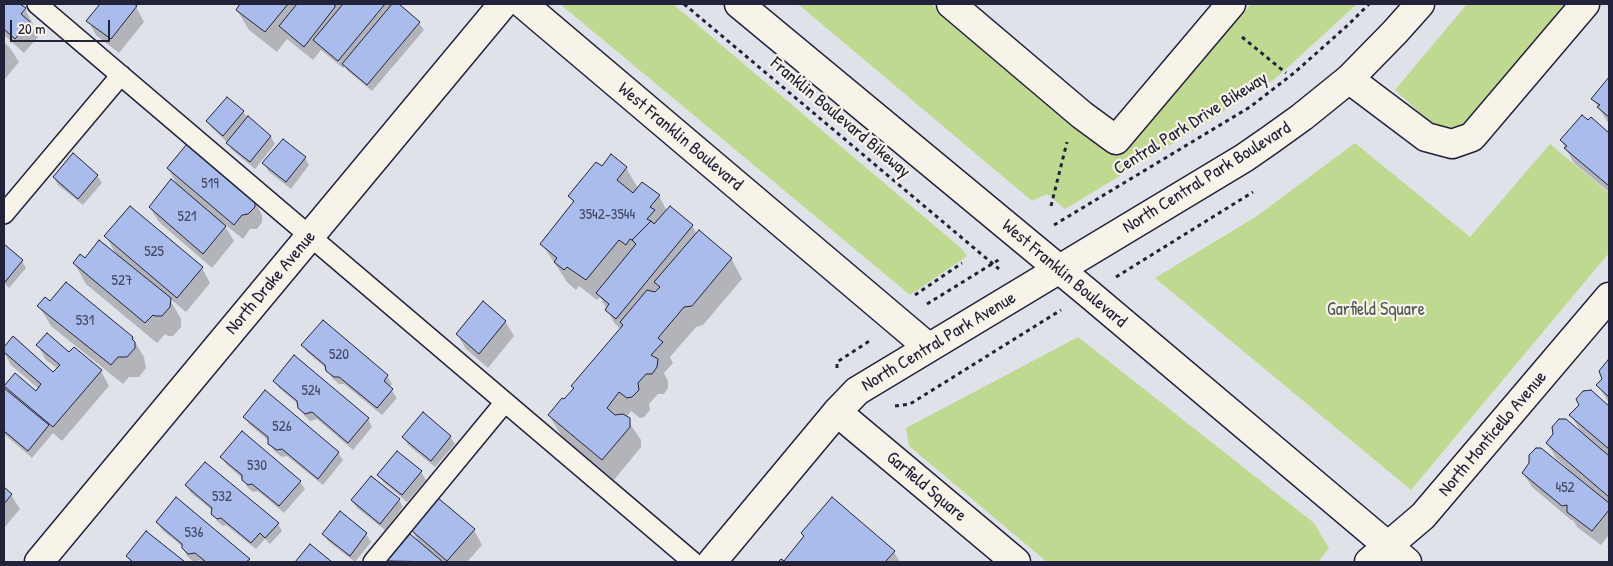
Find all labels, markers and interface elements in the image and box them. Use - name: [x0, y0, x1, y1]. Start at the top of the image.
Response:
- scale bar: [12, 10, 112, 42]
- text: 20 m: [18, 18, 45, 39]
- street label: Franklin Boulevard Bikeway: [766, 53, 914, 183]
- street label: Central Park Drive Bikeway: [1110, 68, 1272, 180]
- street label: West Franklin Boulevard: [613, 78, 747, 196]
- street label: North Central Park Boulevard: [1119, 117, 1295, 239]
- house number: 519: [201, 175, 219, 193]
- house number: 3542-3544: [579, 206, 635, 224]
- house number: 521: [178, 208, 196, 226]
- street label: West Franklin Boulevard: [997, 215, 1131, 333]
- street label: North Drake Avenue: [221, 227, 321, 339]
- house number: 525: [144, 243, 164, 261]
- house number: 527: [112, 272, 132, 290]
- street label: North Central Park Avenue: [858, 287, 1020, 397]
- park label: Garfield Square: [1327, 299, 1425, 321]
- house number: 531: [76, 312, 94, 330]
- house number: 520: [329, 346, 349, 364]
- street label: North Monticello Avenue: [1434, 367, 1552, 501]
- house number: 524: [302, 382, 320, 400]
- house number: 526: [272, 418, 292, 436]
- street label: Garfield Square: [882, 447, 970, 527]
- house number: 530: [247, 457, 267, 475]
- house number: 452: [1556, 479, 1574, 497]
- house number: 532: [212, 488, 232, 506]
- house number: 536: [184, 524, 204, 542]

